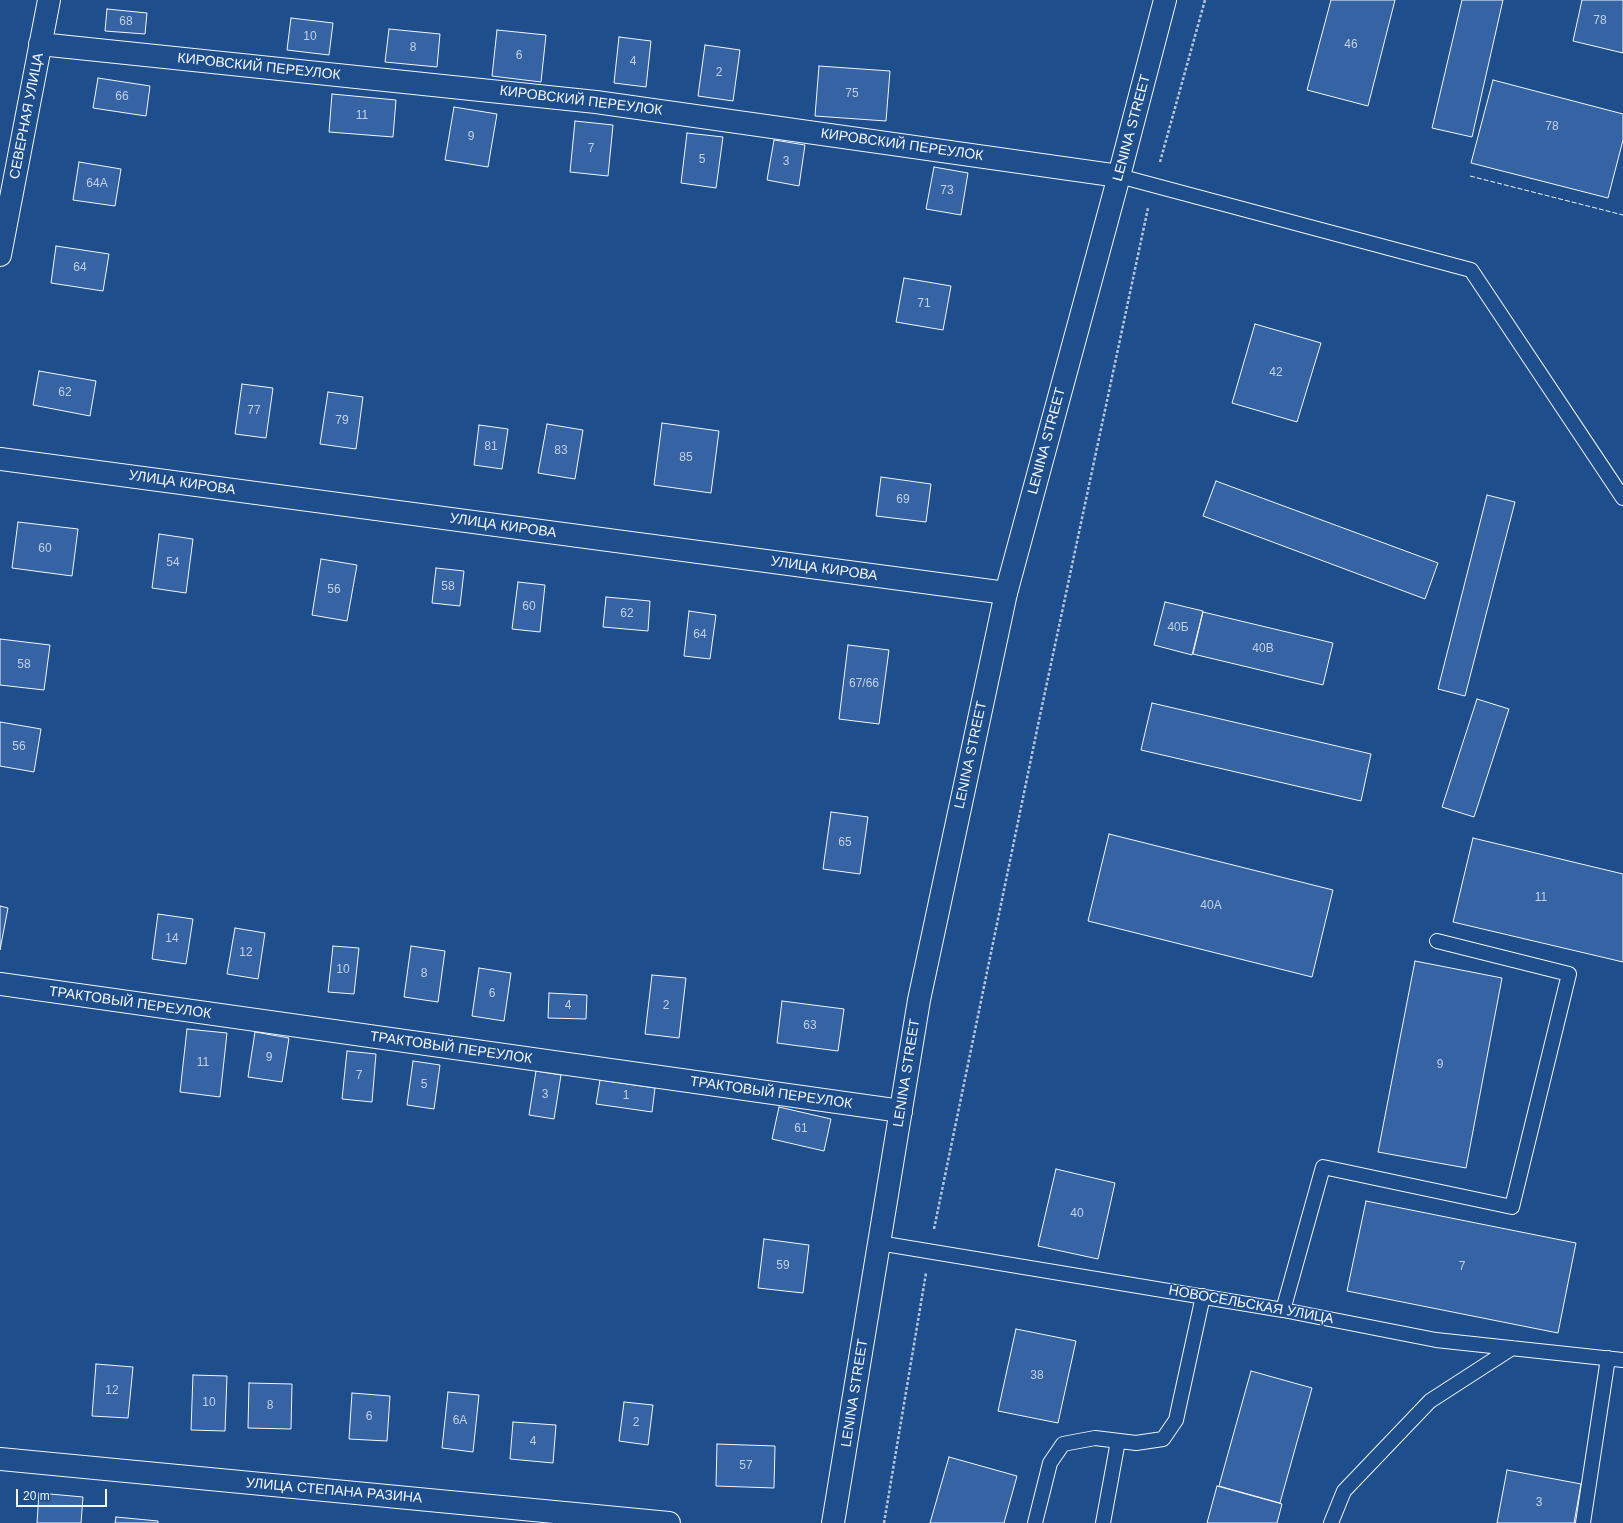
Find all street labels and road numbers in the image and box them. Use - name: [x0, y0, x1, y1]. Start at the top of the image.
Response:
- street label: КИРОВСКИЙ ПЕРЕУЛОК: [177, 50, 341, 84]
- street label: СЕВЕРНАЯ УЛИЦА: [7, 51, 47, 181]
- street label: LENINA STREET: [1110, 73, 1154, 183]
- street label: КИРОВСКИЙ ПЕРЕУЛОК: [499, 83, 663, 119]
- street label: КИРОВСКИЙ ПЕРЕУЛОК: [820, 125, 984, 165]
- street label: LENINA STREET: [1025, 386, 1069, 496]
- street label: УЛИЦА КИРОВА: [128, 467, 236, 499]
- street label: УЛИЦА КИРОВА: [449, 510, 557, 542]
- street label: УЛИЦА КИРОВА: [770, 553, 878, 585]
- street label: LENINA STREET: [951, 700, 991, 810]
- street label: ТРАКТОВЫЙ ПЕРЕУЛОК: [48, 983, 212, 1023]
- street label: LENINA STREET: [890, 1018, 924, 1128]
- street label: ТРАКТОВЫЙ ПЕРЕУЛОК: [369, 1028, 533, 1068]
- street label: ТРАКТОВЫЙ ПЕРЕУЛОК: [689, 1073, 853, 1113]
- street label: НОВОСЕЛЬСКАЯ УЛИЦА: [1167, 1282, 1335, 1328]
- street label: LENINA STREET: [838, 1338, 872, 1448]
- street label: УЛИЦА СТЕПАНА РАЗИНА: [245, 1475, 423, 1507]

